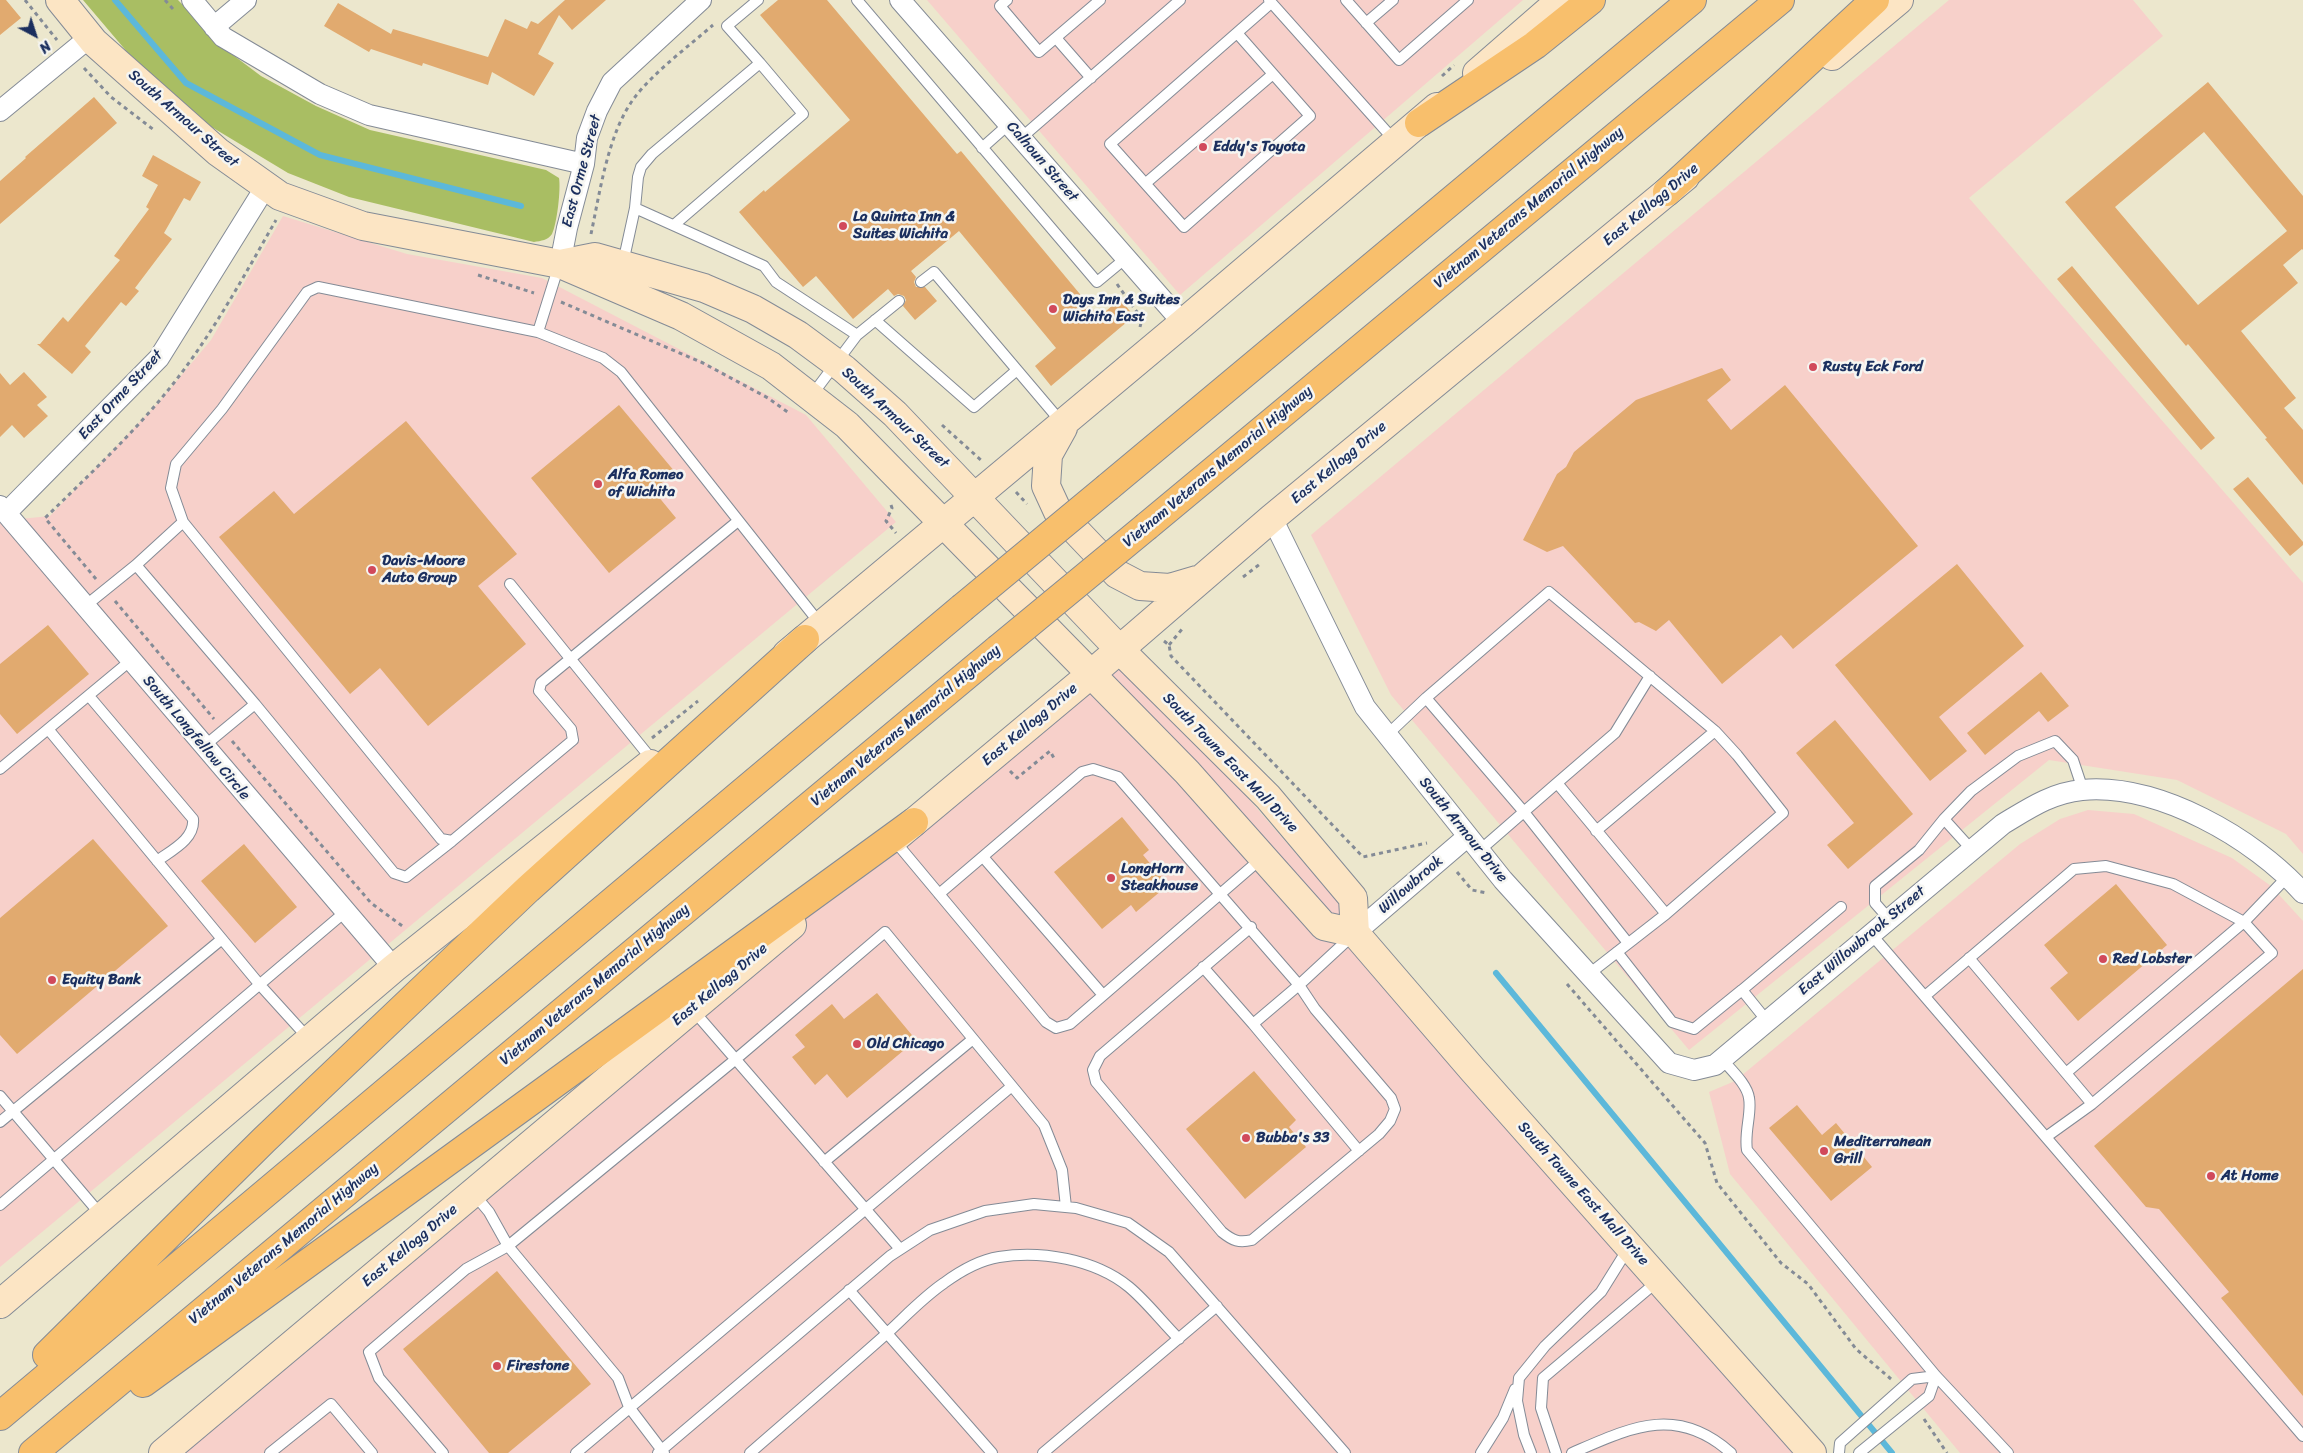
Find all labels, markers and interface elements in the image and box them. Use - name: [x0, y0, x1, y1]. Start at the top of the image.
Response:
- north arrow: [10, 10, 60, 60]
- text: N: [33, 34, 57, 60]
- street label: South Armour Street: [124, 66, 242, 172]
- street label: East Orme Street: [558, 113, 606, 229]
- street label: Calhoun Street: [1002, 118, 1082, 206]
- street label: Vietnam Veterans Memorial Highway: [1431, 123, 1627, 293]
- place label: Eddy's Toyota: [1213, 138, 1305, 156]
- marker: Eddy's Toyota: [1197, 141, 1209, 153]
- street label: East Kellogg Drive: [1600, 160, 1702, 250]
- place label: La Quinta Inn & Suites Wichita: [853, 208, 955, 243]
- marker: La Quinta Inn & Suites Wichita: [837, 220, 849, 232]
- place label: Days Inn & Suites Wichita East: [1063, 291, 1180, 326]
- marker: Days Inn & Suites Wichita East: [1047, 303, 1059, 315]
- street label: East Orme Street: [75, 347, 167, 443]
- place label: Rusty Eck Ford: [1823, 358, 1923, 376]
- marker: Rusty Eck Ford: [1807, 361, 1819, 373]
- street label: South Armour Street: [838, 364, 952, 472]
- street label: Vietnam Veterans Memorial Highway: [1120, 382, 1316, 552]
- street label: East Kellogg Drive: [1288, 418, 1390, 508]
- place label: Alfa Romeo of Wichita: [608, 466, 683, 501]
- marker: Alfa Romeo of Wichita: [592, 478, 604, 490]
- place label: Davis-Moore Auto Group: [382, 552, 465, 587]
- marker: Davis-Moore Auto Group: [366, 564, 378, 576]
- street label: Vietnam Veterans Memorial Highway: [808, 641, 1004, 811]
- street label: South Longfellow Circle: [139, 672, 253, 804]
- street label: East Kellogg Drive: [979, 680, 1081, 770]
- street label: South Towne East Mall Drive: [1158, 689, 1302, 837]
- street label: South Armour Drive: [1415, 774, 1511, 886]
- street label: Willowbrook: [1375, 852, 1447, 918]
- place label: LongHorn Steakhouse: [1121, 860, 1198, 895]
- marker: LongHorn Steakhouse: [1105, 872, 1117, 884]
- street label: East Willowbrook Street: [1795, 883, 1929, 999]
- street label: Vietnam Veterans Memorial Highway: [497, 900, 693, 1070]
- street label: East Kellogg Drive: [669, 940, 771, 1030]
- place label: Red Lobster: [2113, 950, 2191, 968]
- marker: Red Lobster: [2097, 953, 2109, 965]
- place label: Equity Bank: [62, 971, 141, 989]
- marker: Equity Bank: [46, 974, 58, 986]
- place label: Old Chicago: [867, 1035, 944, 1053]
- marker: Old Chicago: [851, 1038, 863, 1050]
- street label: South Towne East Mall Drive: [1514, 1118, 1652, 1270]
- place label: Bubba's 33: [1256, 1129, 1329, 1147]
- marker: Bubba's 33: [1240, 1132, 1252, 1144]
- place label: Mediterranean Grill: [1834, 1133, 1931, 1168]
- marker: Mediterranean Grill: [1818, 1145, 1830, 1157]
- street label: Vietnam Veterans Memorial Highway: [186, 1159, 382, 1329]
- place label: At Home: [2221, 1167, 2279, 1185]
- marker: At Home: [2205, 1170, 2217, 1182]
- street label: East Kellogg Drive: [359, 1201, 461, 1291]
- place label: Firestone: [507, 1357, 569, 1375]
- marker: Firestone: [491, 1360, 503, 1372]

